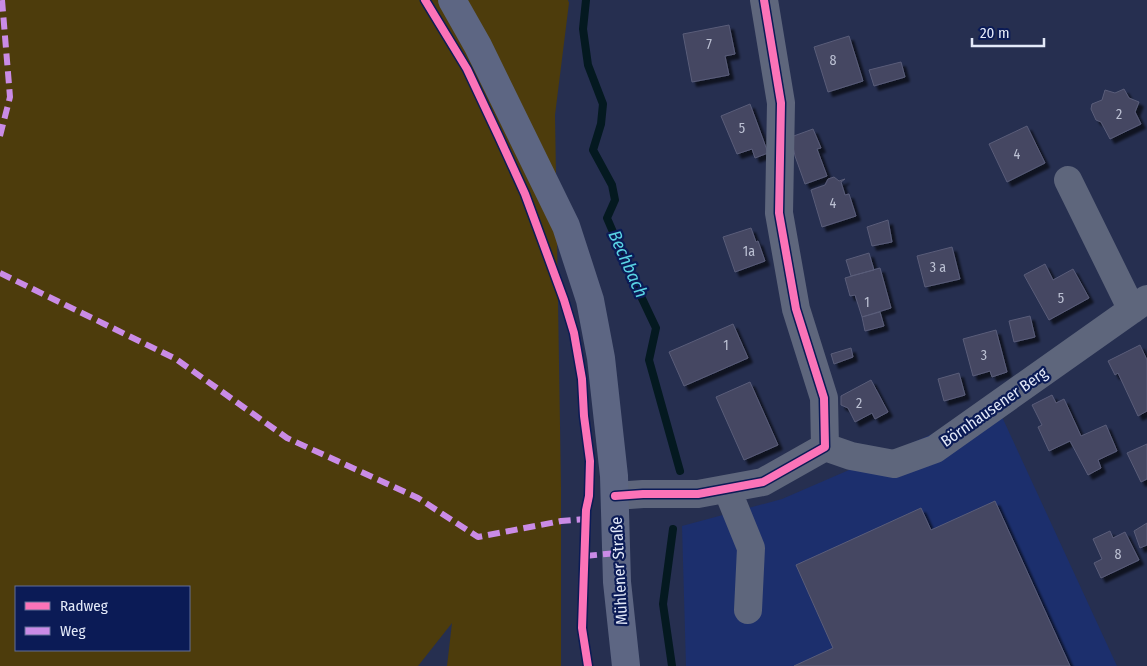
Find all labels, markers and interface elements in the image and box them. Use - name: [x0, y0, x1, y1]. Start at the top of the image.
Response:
- scale bar: [972, 15, 1044, 47]
- text: 20 m: [980, 24, 1010, 42]
- house number: 7: [706, 36, 712, 53]
- house number: 8: [830, 52, 837, 69]
- house number: 2: [1116, 106, 1122, 123]
- house number: 5: [739, 120, 745, 137]
- house number: 4: [1014, 146, 1021, 163]
- house number: 4: [830, 195, 837, 212]
- water label: Bechbach: [603, 227, 653, 301]
- house number: 1a: [743, 243, 755, 260]
- house number: 3 a: [930, 259, 946, 276]
- house number: 5: [1058, 290, 1064, 307]
- house number: 1: [864, 294, 870, 311]
- house number: 1: [723, 337, 729, 354]
- house number: 3: [981, 347, 987, 364]
- street label: Börnhausener Berg: [937, 363, 1051, 451]
- house number: 2: [856, 395, 862, 412]
- street label: Mühlener Straße: [607, 516, 631, 626]
- house number: 8: [1115, 546, 1122, 563]
- legend: [15, 586, 190, 651]
- text: Radweg: [60, 597, 108, 615]
- text: Weg: [60, 622, 86, 640]

